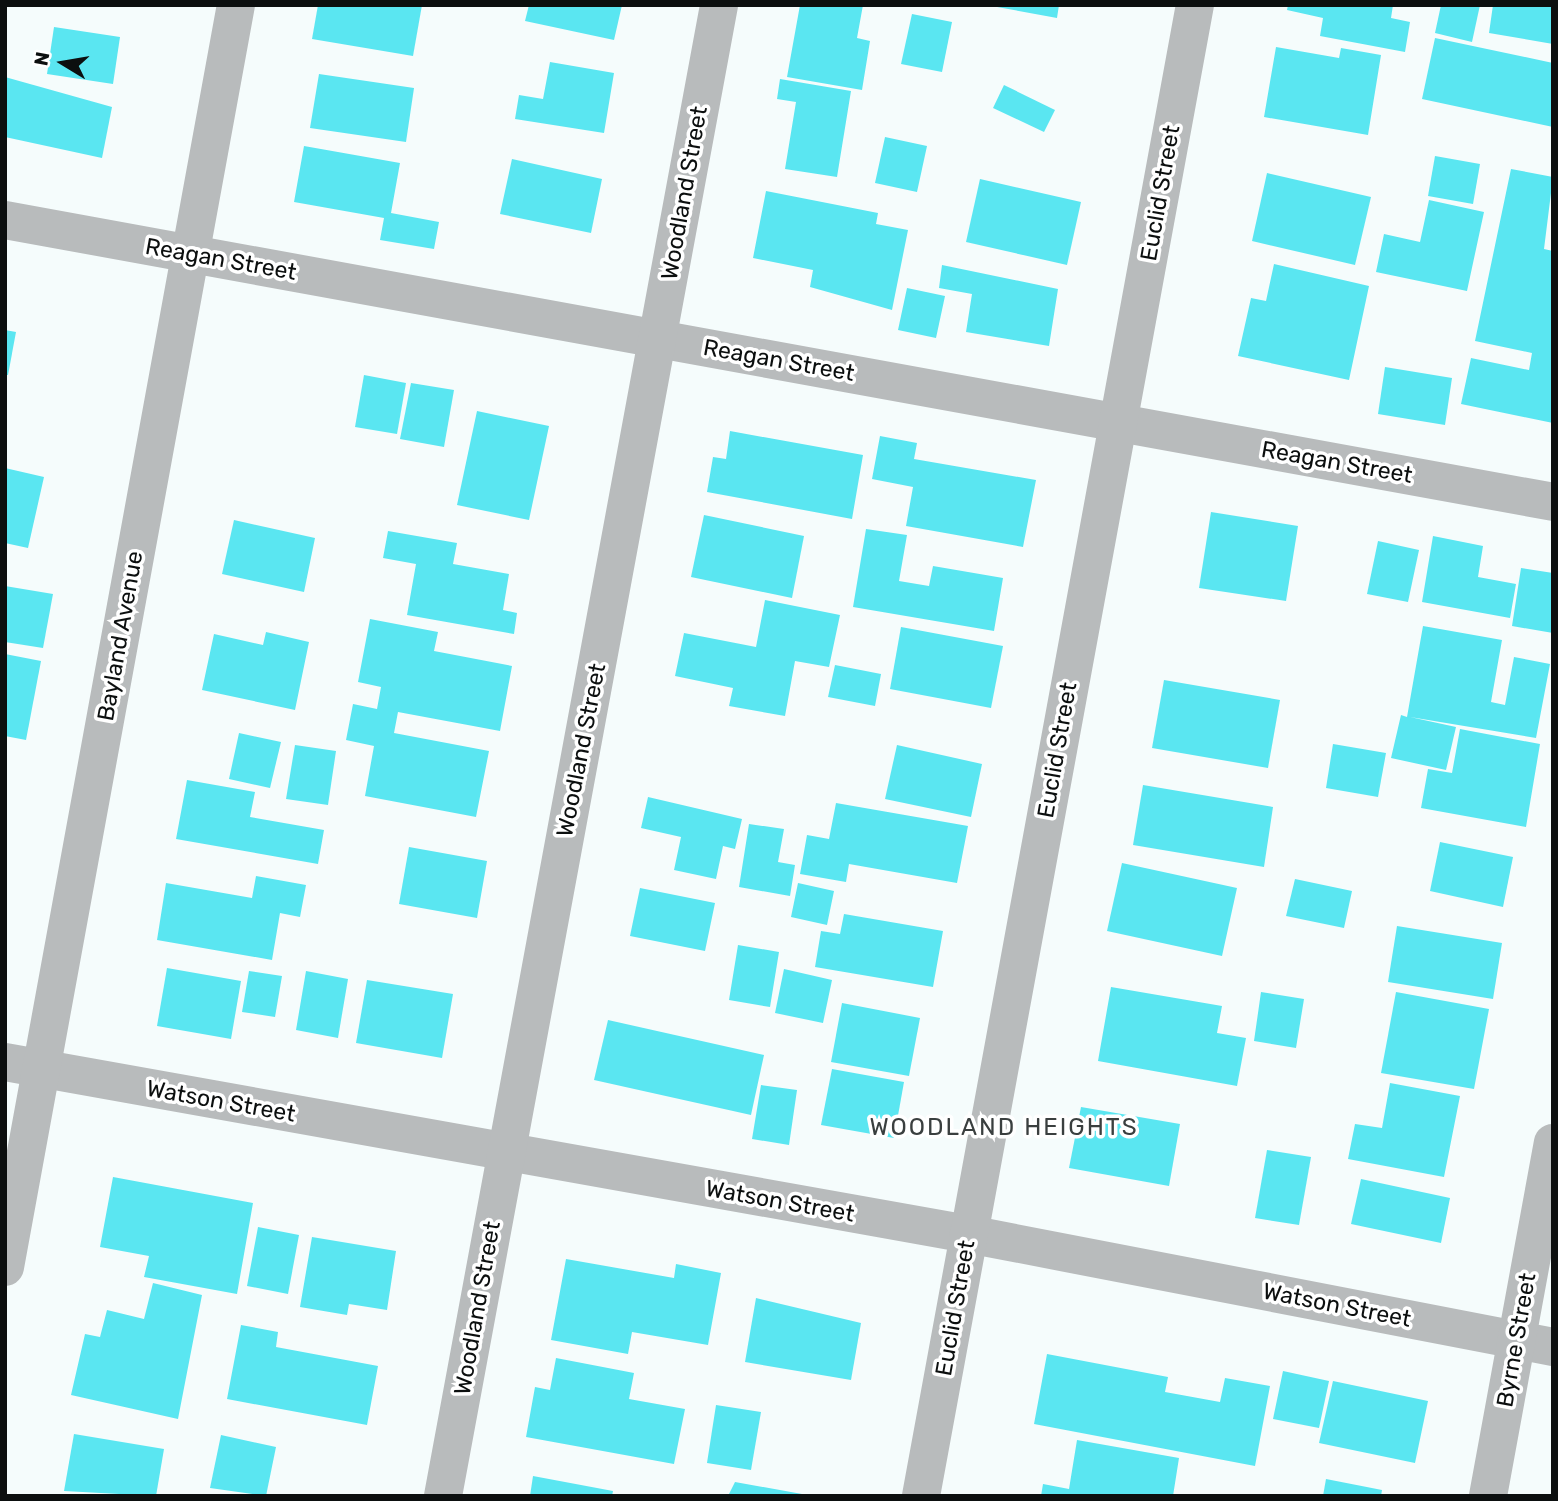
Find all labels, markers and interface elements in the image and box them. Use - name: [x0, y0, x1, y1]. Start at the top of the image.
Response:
- north arrow: [28, 28, 98, 98]
- text: N: [29, 50, 54, 68]
- street label: Woodland Street: [655, 104, 713, 282]
- street label: Euclid Street: [1134, 123, 1186, 263]
- street label: Reagan Street: [143, 232, 299, 286]
- street label: Reagan Street: [701, 333, 857, 387]
- street label: Reagan Street: [1259, 435, 1415, 489]
- street label: Bayland Avenue: [91, 549, 149, 723]
- street label: Woodland Street: [551, 661, 611, 839]
- street label: Euclid Street: [1031, 680, 1083, 820]
- street label: Watson Street: [145, 1074, 297, 1128]
- district label: WOODLAND HEIGHTS: [871, 1114, 1137, 1142]
- street label: Watson Street: [704, 1174, 856, 1228]
- street label: Woodland Street: [448, 1219, 506, 1397]
- street label: Euclid Street: [929, 1238, 981, 1378]
- street label: Byrne Street: [1491, 1271, 1541, 1409]
- street label: Watson Street: [1261, 1277, 1413, 1333]

